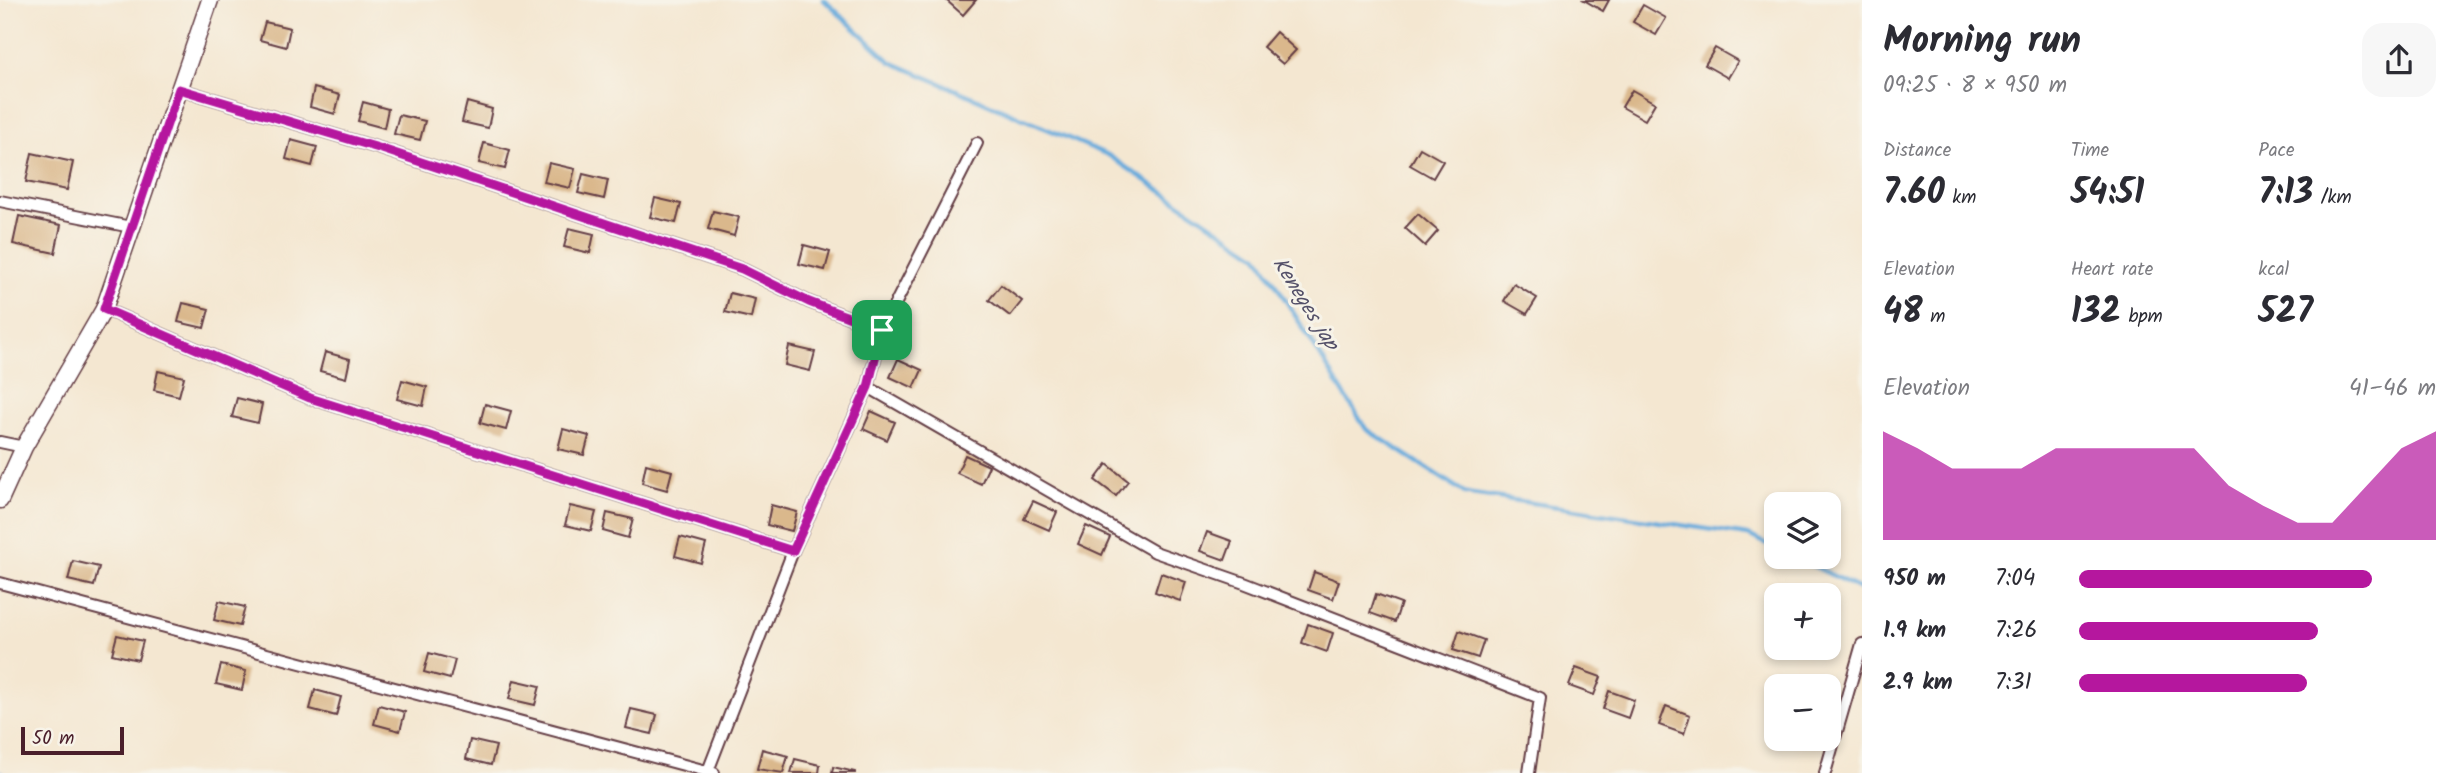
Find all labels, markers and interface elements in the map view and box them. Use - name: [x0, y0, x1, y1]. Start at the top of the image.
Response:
- text: Morning run: [1883, 12, 2081, 72]
- button: share: [2362, 23, 2436, 97]
- text: 09:25 · 8 × 950 m: [1883, 68, 2067, 104]
- text: Distance: [1883, 136, 1951, 166]
- text: Time: [2071, 136, 2109, 166]
- text: Pace: [2258, 136, 2295, 166]
- text: 7.60: [1883, 166, 1945, 222]
- text: 54:51: [2071, 166, 2144, 222]
- text: 7:13: [2258, 166, 2313, 222]
- text: km: [1945, 183, 1976, 213]
- text: /km: [2313, 183, 2352, 213]
- water label: Keneges jap: [1263, 251, 1347, 359]
- text: Elevation: [1883, 255, 1955, 285]
- text: Heart rate: [2071, 255, 2153, 285]
- text: kcal: [2258, 255, 2289, 285]
- text: 48: [1883, 285, 1923, 341]
- text: 132: [2071, 285, 2121, 341]
- text: 527: [2258, 285, 2313, 341]
- pin: [852, 300, 912, 360]
- text: m: [1923, 302, 1945, 332]
- text: bpm: [2121, 302, 2163, 332]
- icon: arrive: [863, 311, 901, 349]
- text: Elevation: [1883, 371, 1970, 407]
- text: 41–46 m: [2349, 371, 2436, 407]
- map controls: [1764, 492, 1841, 751]
- button: layers: [1764, 492, 1841, 569]
- text: 950 m: [1883, 561, 1946, 597]
- text: 7:04: [1995, 561, 2035, 597]
- button: +: [1764, 583, 1841, 660]
- text: 1.9 km: [1883, 613, 1946, 649]
- text: 7:26: [1995, 613, 2037, 649]
- text: 2.9 km: [1883, 665, 1953, 701]
- text: 7:31: [1995, 665, 2032, 701]
- button: −: [1764, 674, 1841, 751]
- scale bar: [21, 724, 124, 756]
- text: 50 m: [32, 724, 74, 754]

